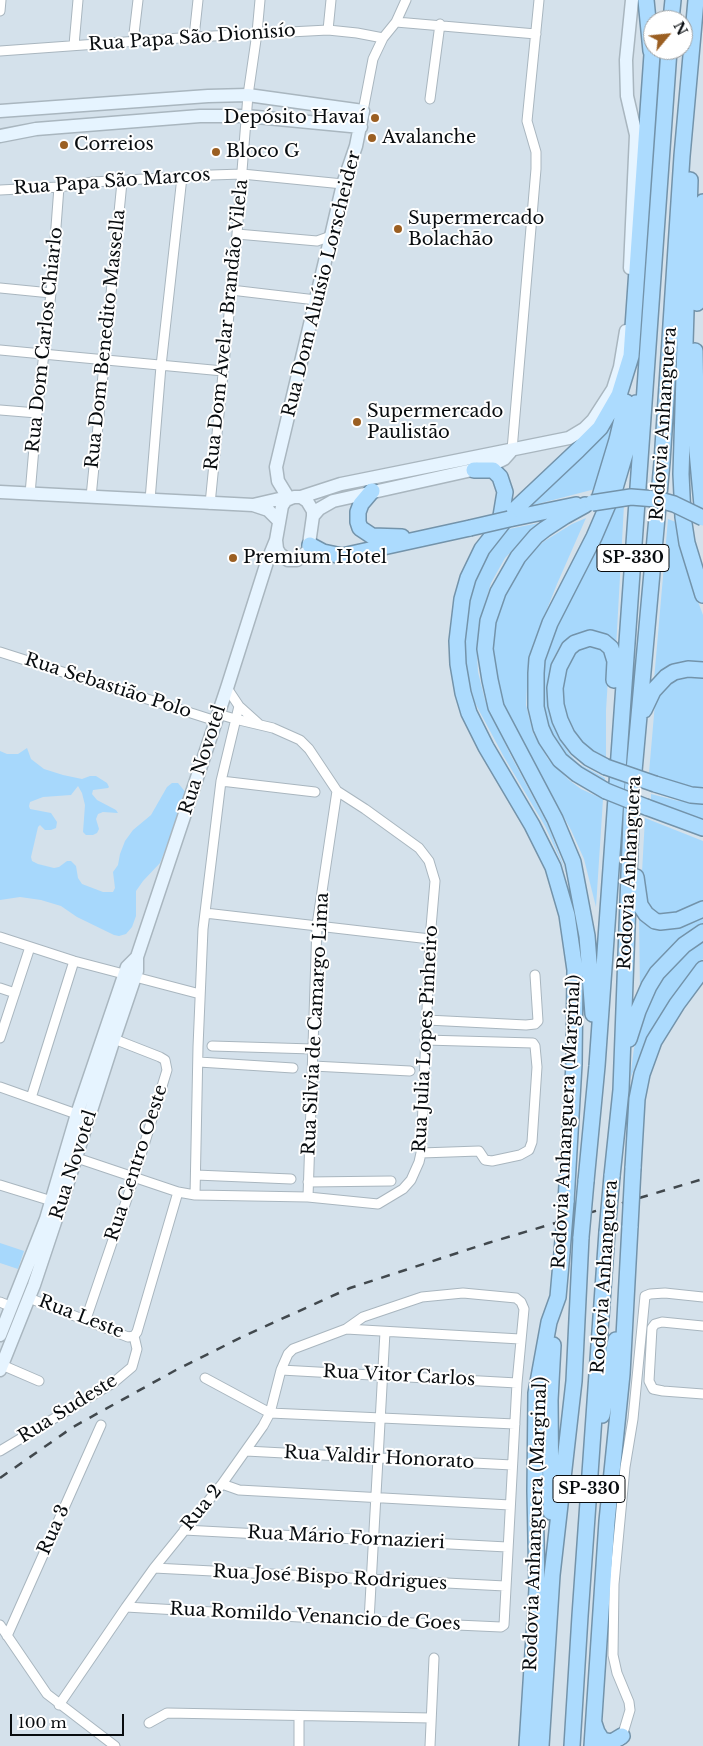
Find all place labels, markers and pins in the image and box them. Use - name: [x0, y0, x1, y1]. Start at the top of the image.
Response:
- place label: Depósito Havaí: [224, 107, 365, 129]
- marker: Depósito Havaí: [369, 112, 381, 124]
- place label: Avalanche: [382, 127, 476, 149]
- marker: Avalanche: [366, 132, 378, 144]
- place label: Correios: [74, 134, 154, 156]
- marker: Correios: [58, 139, 70, 151]
- place label: Bloco G: [226, 141, 300, 163]
- marker: Bloco G: [210, 146, 222, 158]
- place label: Supermercado Bolachão: [408, 208, 544, 250]
- marker: Supermercado Bolachão: [392, 223, 404, 235]
- place label: Supermercado Paulistão: [367, 401, 503, 444]
- marker: Supermercado Paulistão: [351, 416, 363, 428]
- place label: Premium Hotel: [243, 547, 387, 569]
- marker: Premium Hotel: [227, 552, 239, 564]

